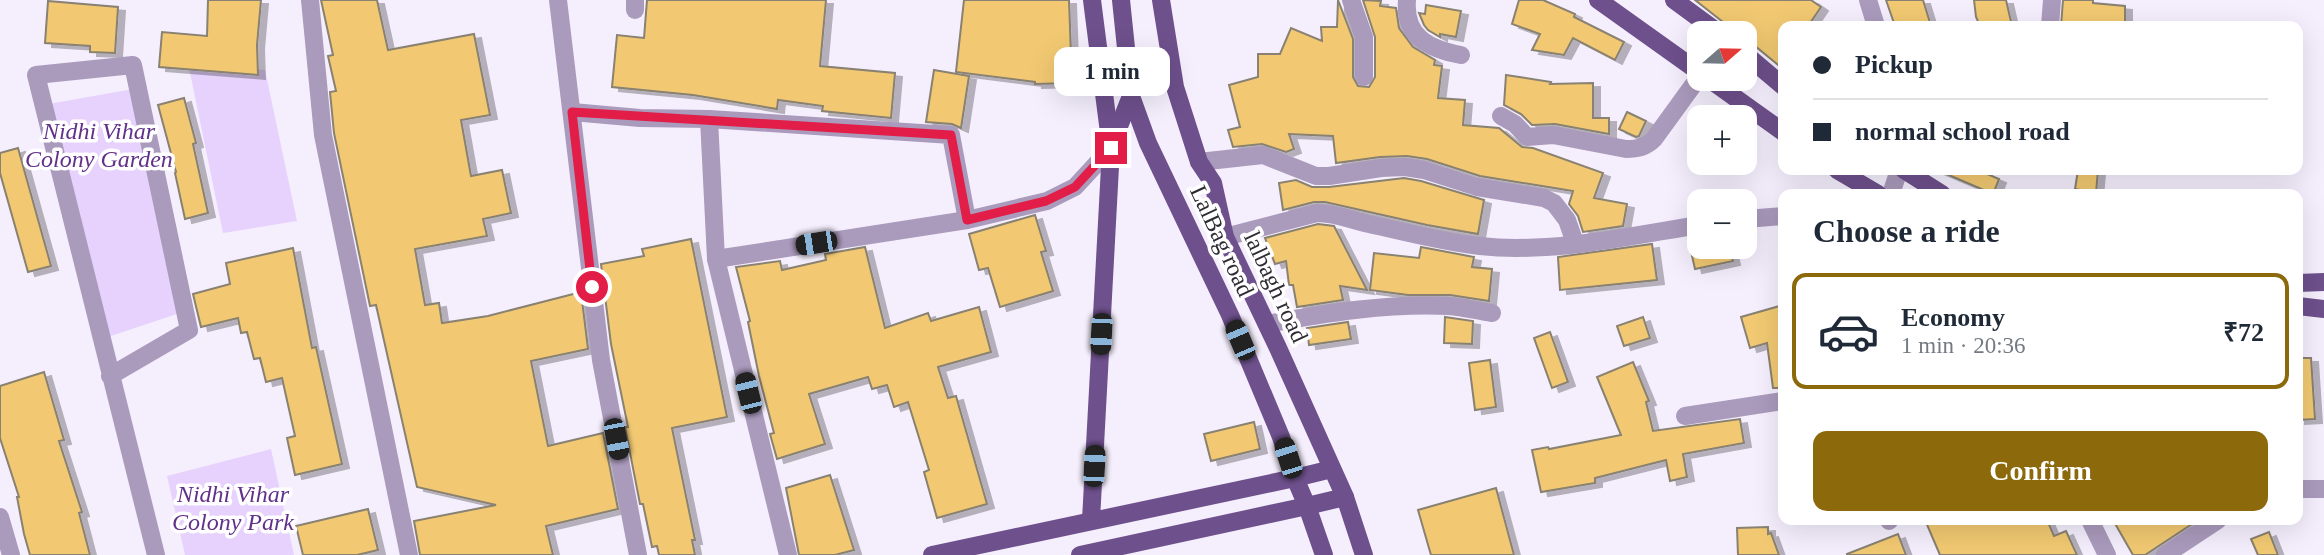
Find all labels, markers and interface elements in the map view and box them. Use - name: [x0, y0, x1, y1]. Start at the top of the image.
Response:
- north arrow: [1687, 21, 1757, 91]
- map controls: [1687, 21, 1757, 259]
- callout: 1 min: [1053, 46, 1169, 96]
- text: Pickup: [1855, 50, 1933, 79]
- text: 1 min: [1084, 59, 1140, 84]
- button: +: [1687, 105, 1757, 175]
- text: normal school road: [1855, 117, 2070, 146]
- park label: Nidhi Vihar Colony Garden: [25, 118, 173, 172]
- route end: [1095, 132, 1127, 164]
- street label: LalBag road: [1185, 181, 1259, 301]
- button: −: [1687, 189, 1757, 259]
- text: Choose a ride: [1813, 213, 2000, 249]
- street label: lalbagh road: [1239, 227, 1313, 347]
- car: [794, 229, 839, 257]
- route start: [576, 271, 608, 303]
- icon: car: [1817, 300, 1880, 363]
- text: Economy: [1901, 303, 2005, 332]
- car: [1090, 312, 1113, 356]
- car: [1223, 317, 1258, 363]
- text: ₹72: [2223, 318, 2264, 347]
- text: 1 min · 20:36: [1901, 333, 2026, 358]
- car: [733, 370, 764, 416]
- car: [602, 416, 631, 462]
- button: Confirm: [1813, 431, 2268, 511]
- car: [1272, 435, 1305, 481]
- car: [1083, 444, 1106, 488]
- park label: Nidhi Vihar Colony Park: [172, 481, 294, 535]

